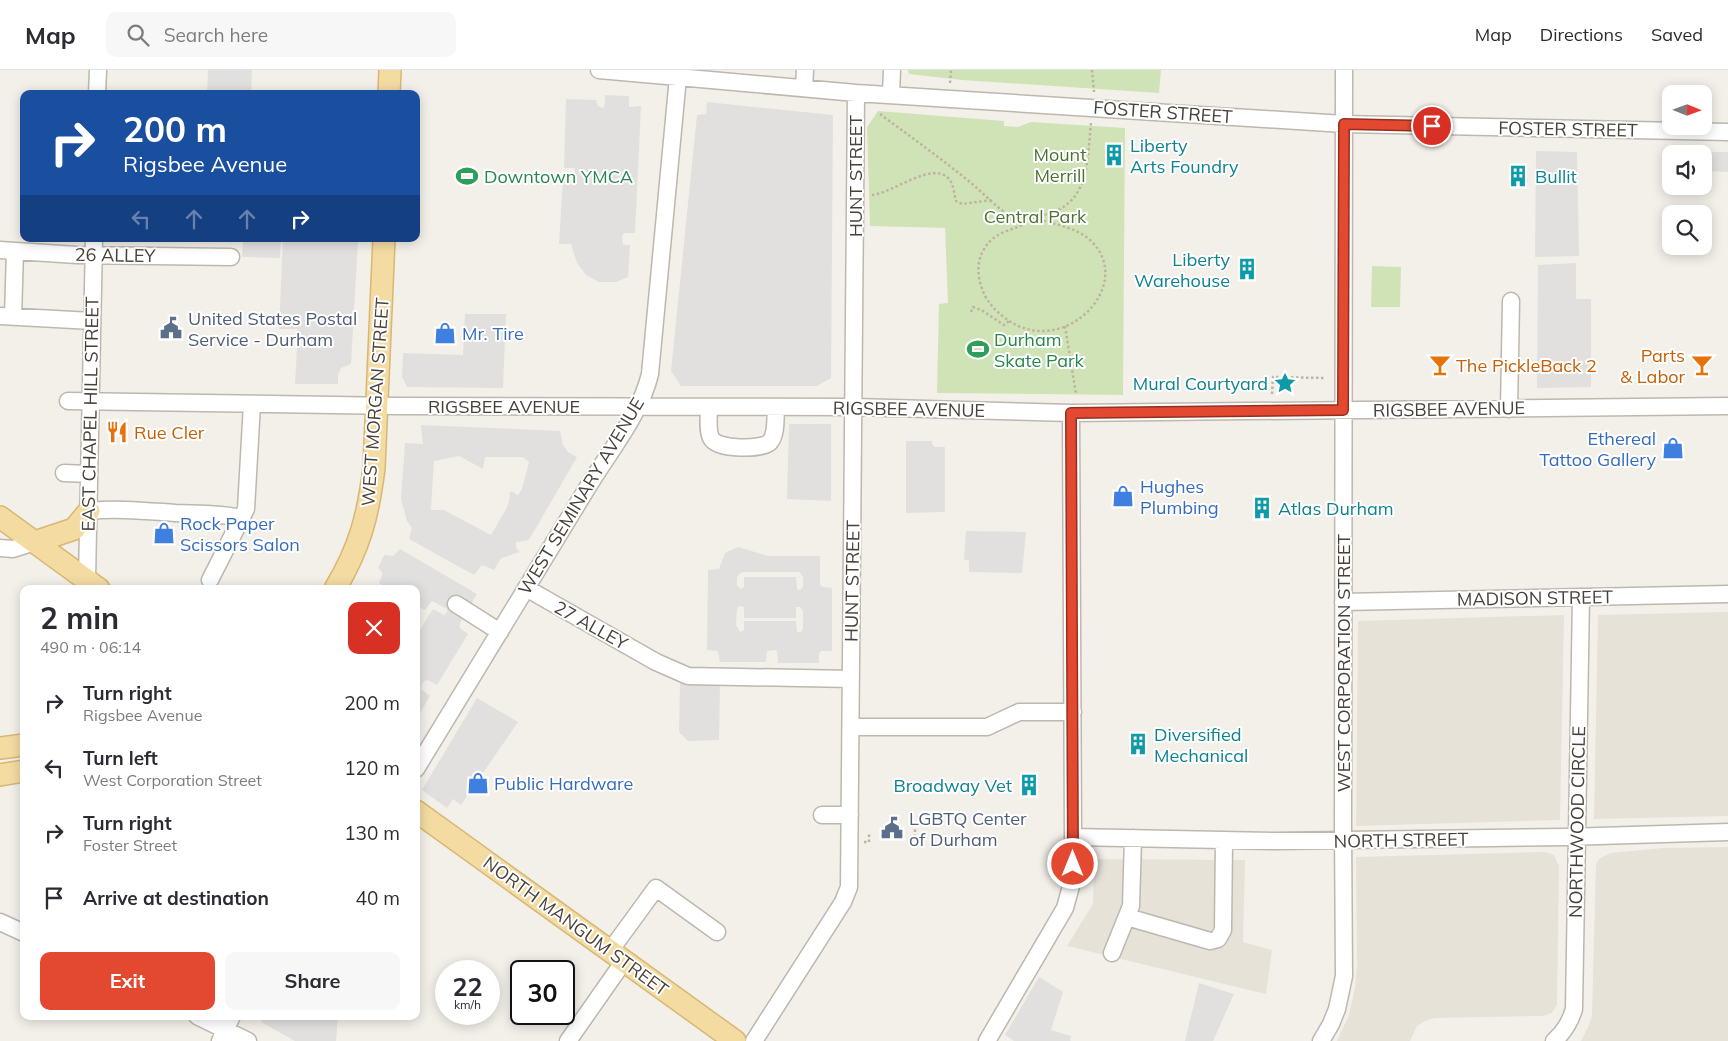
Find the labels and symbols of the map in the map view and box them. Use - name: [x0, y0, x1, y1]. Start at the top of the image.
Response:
- north arrow: [1662, 85, 1712, 135]
- street label: FOSTER STREET: [1093, 96, 1233, 128]
- pin: [1411, 105, 1453, 147]
- street label: HUNT STREET: [844, 115, 867, 237]
- street label: FOSTER STREET: [1498, 116, 1638, 142]
- place label: Liberty Arts Foundry: [1130, 134, 1239, 178]
- building icon: Liberty Arts Foundry: [1101, 142, 1127, 168]
- park label: Mount Merrill: [1034, 143, 1086, 187]
- sports icon: Downtown YMCA: [454, 163, 480, 189]
- building icon: Bullit: [1505, 163, 1531, 189]
- place label: Downtown YMCA: [484, 165, 633, 188]
- place label: Bullit: [1535, 165, 1577, 188]
- park label: Central Park: [984, 205, 1087, 228]
- street label: 26 ALLEY: [75, 243, 157, 267]
- place label: Liberty Warehouse: [1134, 248, 1230, 292]
- building icon: Liberty Warehouse: [1234, 256, 1260, 282]
- street label: EAST CHAPEL HILL STREET: [76, 296, 104, 532]
- street label: WEST MORGAN STREET: [356, 297, 394, 507]
- place label: United States Postal Service - Durham: [188, 307, 357, 351]
- public building icon: United States Postal Service - Durham: [158, 315, 184, 341]
- shop icon: Mr. Tire: [432, 320, 458, 346]
- place label: Mr. Tire: [462, 322, 524, 345]
- place label: Durham Skate Park: [994, 328, 1085, 372]
- sports icon: Durham Skate Park: [965, 336, 991, 362]
- place label: Parts & Labor: [1620, 344, 1685, 388]
- bar icon: The PickleBack 2: [1427, 352, 1453, 378]
- bar icon: Parts & Labor: [1689, 352, 1715, 378]
- place label: The PickleBack 2: [1456, 354, 1597, 377]
- place icon: Mural Courtyard: [1272, 370, 1298, 396]
- place label: Mural Courtyard: [1133, 372, 1268, 395]
- street label: WEST SEMINARY AVENUE: [513, 393, 649, 599]
- street label: RIGSBEE AVENUE: [428, 395, 580, 418]
- street label: RIGSBEE AVENUE: [833, 396, 985, 422]
- street label: RIGSBEE AVENUE: [1373, 396, 1525, 422]
- restaurant icon: Rue Cler: [104, 419, 130, 445]
- place label: Rue Cler: [134, 421, 205, 444]
- place label: Ethereal Tattoo Gallery: [1539, 427, 1656, 471]
- shop icon: Ethereal Tattoo Gallery: [1660, 435, 1686, 461]
- place label: Hughes Plumbing: [1140, 475, 1219, 519]
- shop icon: Hughes Plumbing: [1110, 483, 1136, 509]
- building icon: Atlas Durham: [1249, 495, 1275, 521]
- place label: Atlas Durham: [1278, 497, 1394, 520]
- place label: Rock Paper Scissors Salon: [180, 512, 300, 556]
- shop icon: Rock Paper Scissors Salon: [151, 520, 177, 546]
- street label: HUNT STREET: [839, 520, 865, 642]
- street label: WEST CORPORATION STREET: [1332, 534, 1355, 792]
- street label: MADISON STREET: [1457, 585, 1613, 611]
- street label: 27 ALLEY: [550, 595, 633, 655]
- place label: Diversified Mechanical: [1154, 723, 1248, 767]
- street label: NORTHWOOD CIRCLE: [1564, 726, 1590, 918]
- building icon: Diversified Mechanical: [1125, 731, 1151, 757]
- shop icon: Public Hardware: [465, 770, 491, 796]
- place label: Public Hardware: [494, 772, 633, 795]
- building icon: Broadway Vet: [1016, 772, 1042, 798]
- place label: Broadway Vet: [893, 774, 1012, 797]
- place label: LGBTQ Center of Durham: [909, 807, 1027, 851]
- public building icon: LGBTQ Center of Durham: [879, 815, 905, 841]
- street label: NORTH STREET: [1333, 827, 1469, 853]
- position arrow: [1046, 837, 1098, 889]
- street label: NORTH MANGUM STREET: [479, 851, 673, 1001]
- speed limit sign: 30: [510, 960, 575, 1025]

